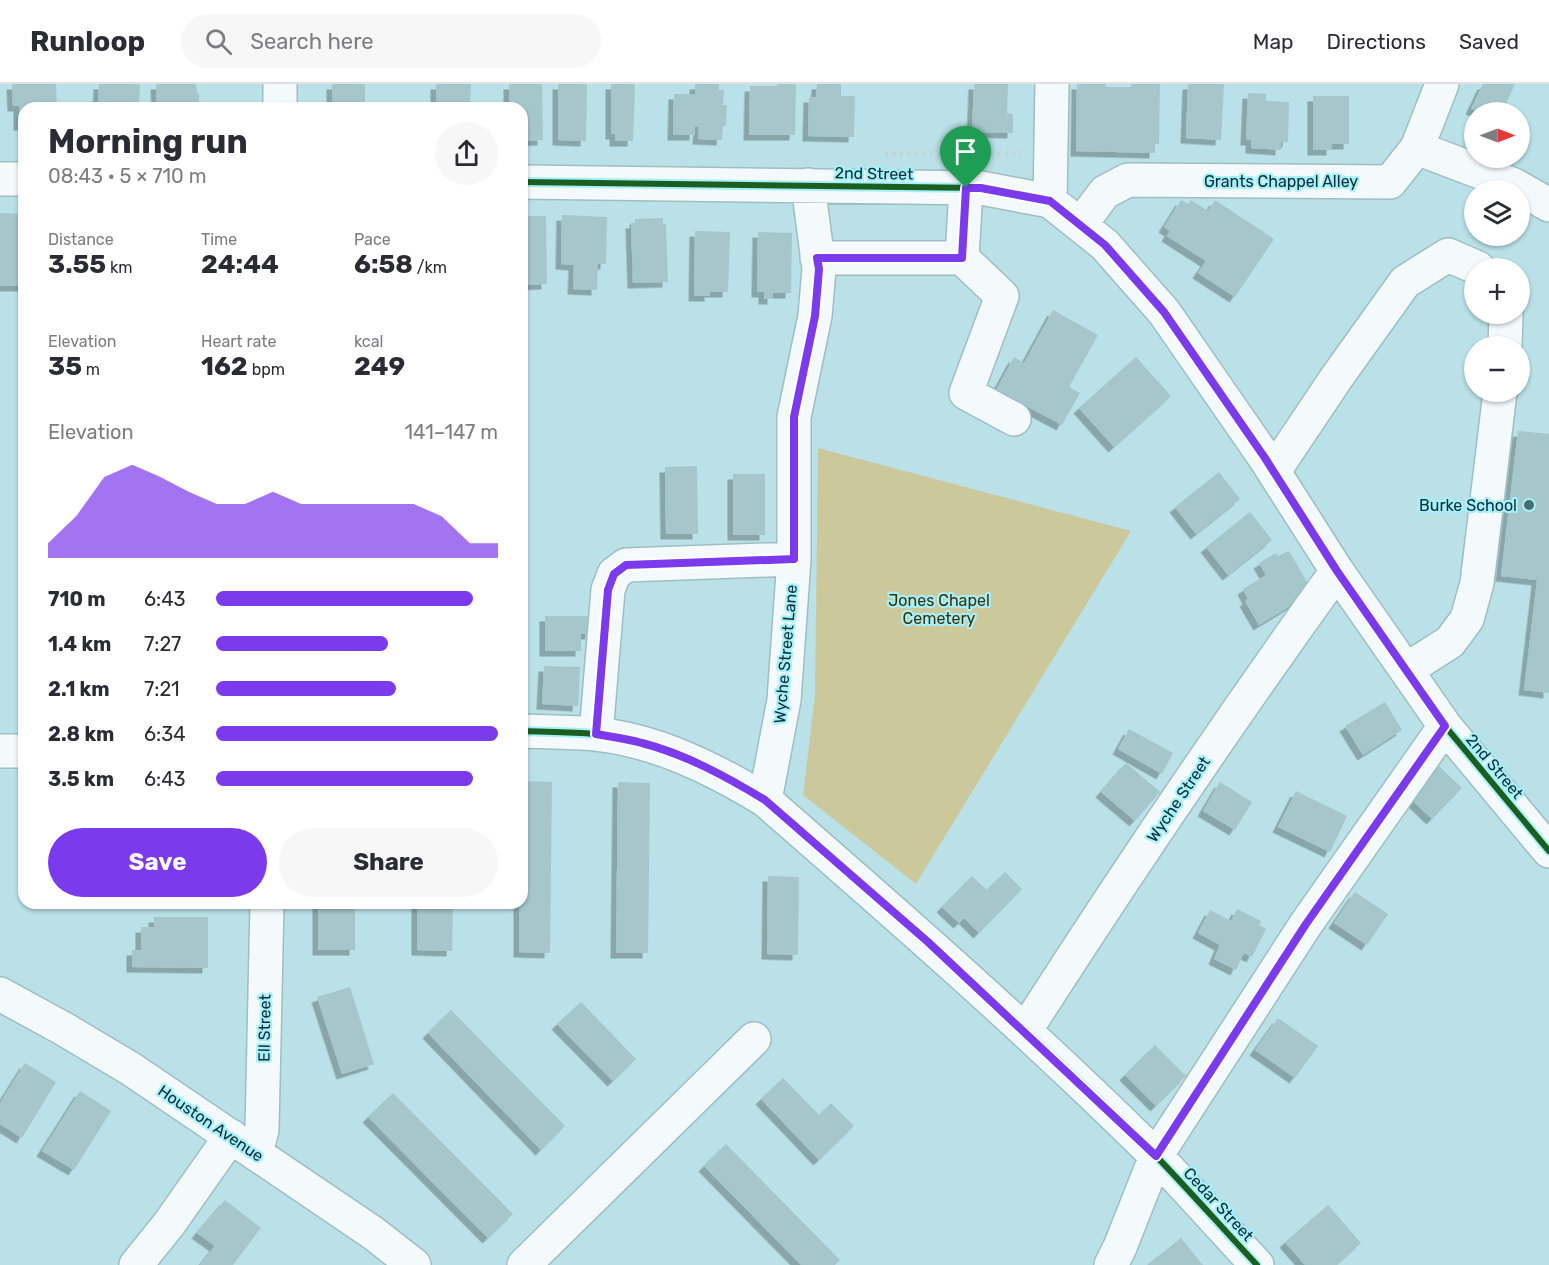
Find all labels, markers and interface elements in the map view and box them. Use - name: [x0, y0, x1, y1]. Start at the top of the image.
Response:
- search box: [181, 14, 601, 68]
- text: Runloop: [30, 25, 145, 58]
- icon: search: [202, 25, 235, 58]
- text: Search here: [250, 28, 374, 55]
- text: Map: [1253, 29, 1294, 54]
- text: Directions: [1327, 29, 1426, 54]
- text: Saved: [1459, 29, 1519, 54]
- north arrow: [1464, 102, 1530, 168]
- map controls: [1464, 102, 1530, 402]
- text: Morning run: [48, 122, 248, 161]
- button: share: [435, 122, 498, 185]
- pin: [940, 126, 991, 188]
- icon: arrive: [949, 135, 982, 168]
- street label: 2nd Street: [834, 163, 914, 184]
- text: 08:43 · 5 × 710 m: [48, 164, 206, 188]
- street label: Grants Chappel Alley: [1204, 172, 1358, 191]
- button: layers: [1464, 180, 1530, 246]
- text: Distance: [48, 230, 114, 249]
- text: Time: [201, 230, 237, 249]
- text: Pace: [354, 230, 391, 249]
- text: 3.55: [48, 249, 106, 280]
- text: 24:44: [201, 249, 279, 280]
- text: 6:58: [354, 249, 413, 280]
- text: km: [106, 258, 133, 277]
- text: /km: [413, 258, 447, 277]
- button: +: [1464, 258, 1530, 324]
- text: Elevation: [48, 332, 117, 351]
- text: Heart rate: [201, 332, 276, 351]
- text: kcal: [354, 332, 383, 351]
- button: −: [1464, 336, 1530, 402]
- text: 35: [48, 351, 82, 382]
- text: 162: [201, 351, 248, 382]
- text: 249: [354, 351, 405, 382]
- text: m: [82, 360, 100, 379]
- text: bpm: [248, 360, 285, 379]
- text: Elevation: [48, 420, 134, 444]
- text: 141–147 m: [405, 420, 498, 444]
- place label: Burke School: [1419, 496, 1517, 515]
- marker: Burke School: [1522, 498, 1536, 512]
- street label: Wyche Street Lane: [770, 584, 801, 724]
- text: 710 m: [48, 587, 106, 611]
- text: 6:43: [144, 587, 186, 611]
- park label: Jones Chapel Cemetery: [888, 591, 990, 628]
- text: 1.4 km: [48, 632, 111, 656]
- text: 7:27: [144, 632, 181, 656]
- text: 2.1 km: [48, 677, 110, 701]
- text: 7:21: [144, 677, 180, 701]
- text: 2.8 km: [48, 722, 114, 746]
- text: 6:34: [144, 722, 186, 746]
- street label: 2nd Street: [1462, 730, 1527, 803]
- street label: Wyche Street: [1143, 753, 1214, 846]
- text: 3.5 km: [48, 767, 114, 791]
- text: 6:43: [144, 767, 186, 791]
- button: Save: [48, 828, 267, 897]
- button: Share: [279, 828, 498, 897]
- street label: Ell Street: [254, 994, 275, 1062]
- street label: Houston Avenue: [154, 1081, 267, 1166]
- street label: Cedar Street: [1180, 1164, 1258, 1245]

